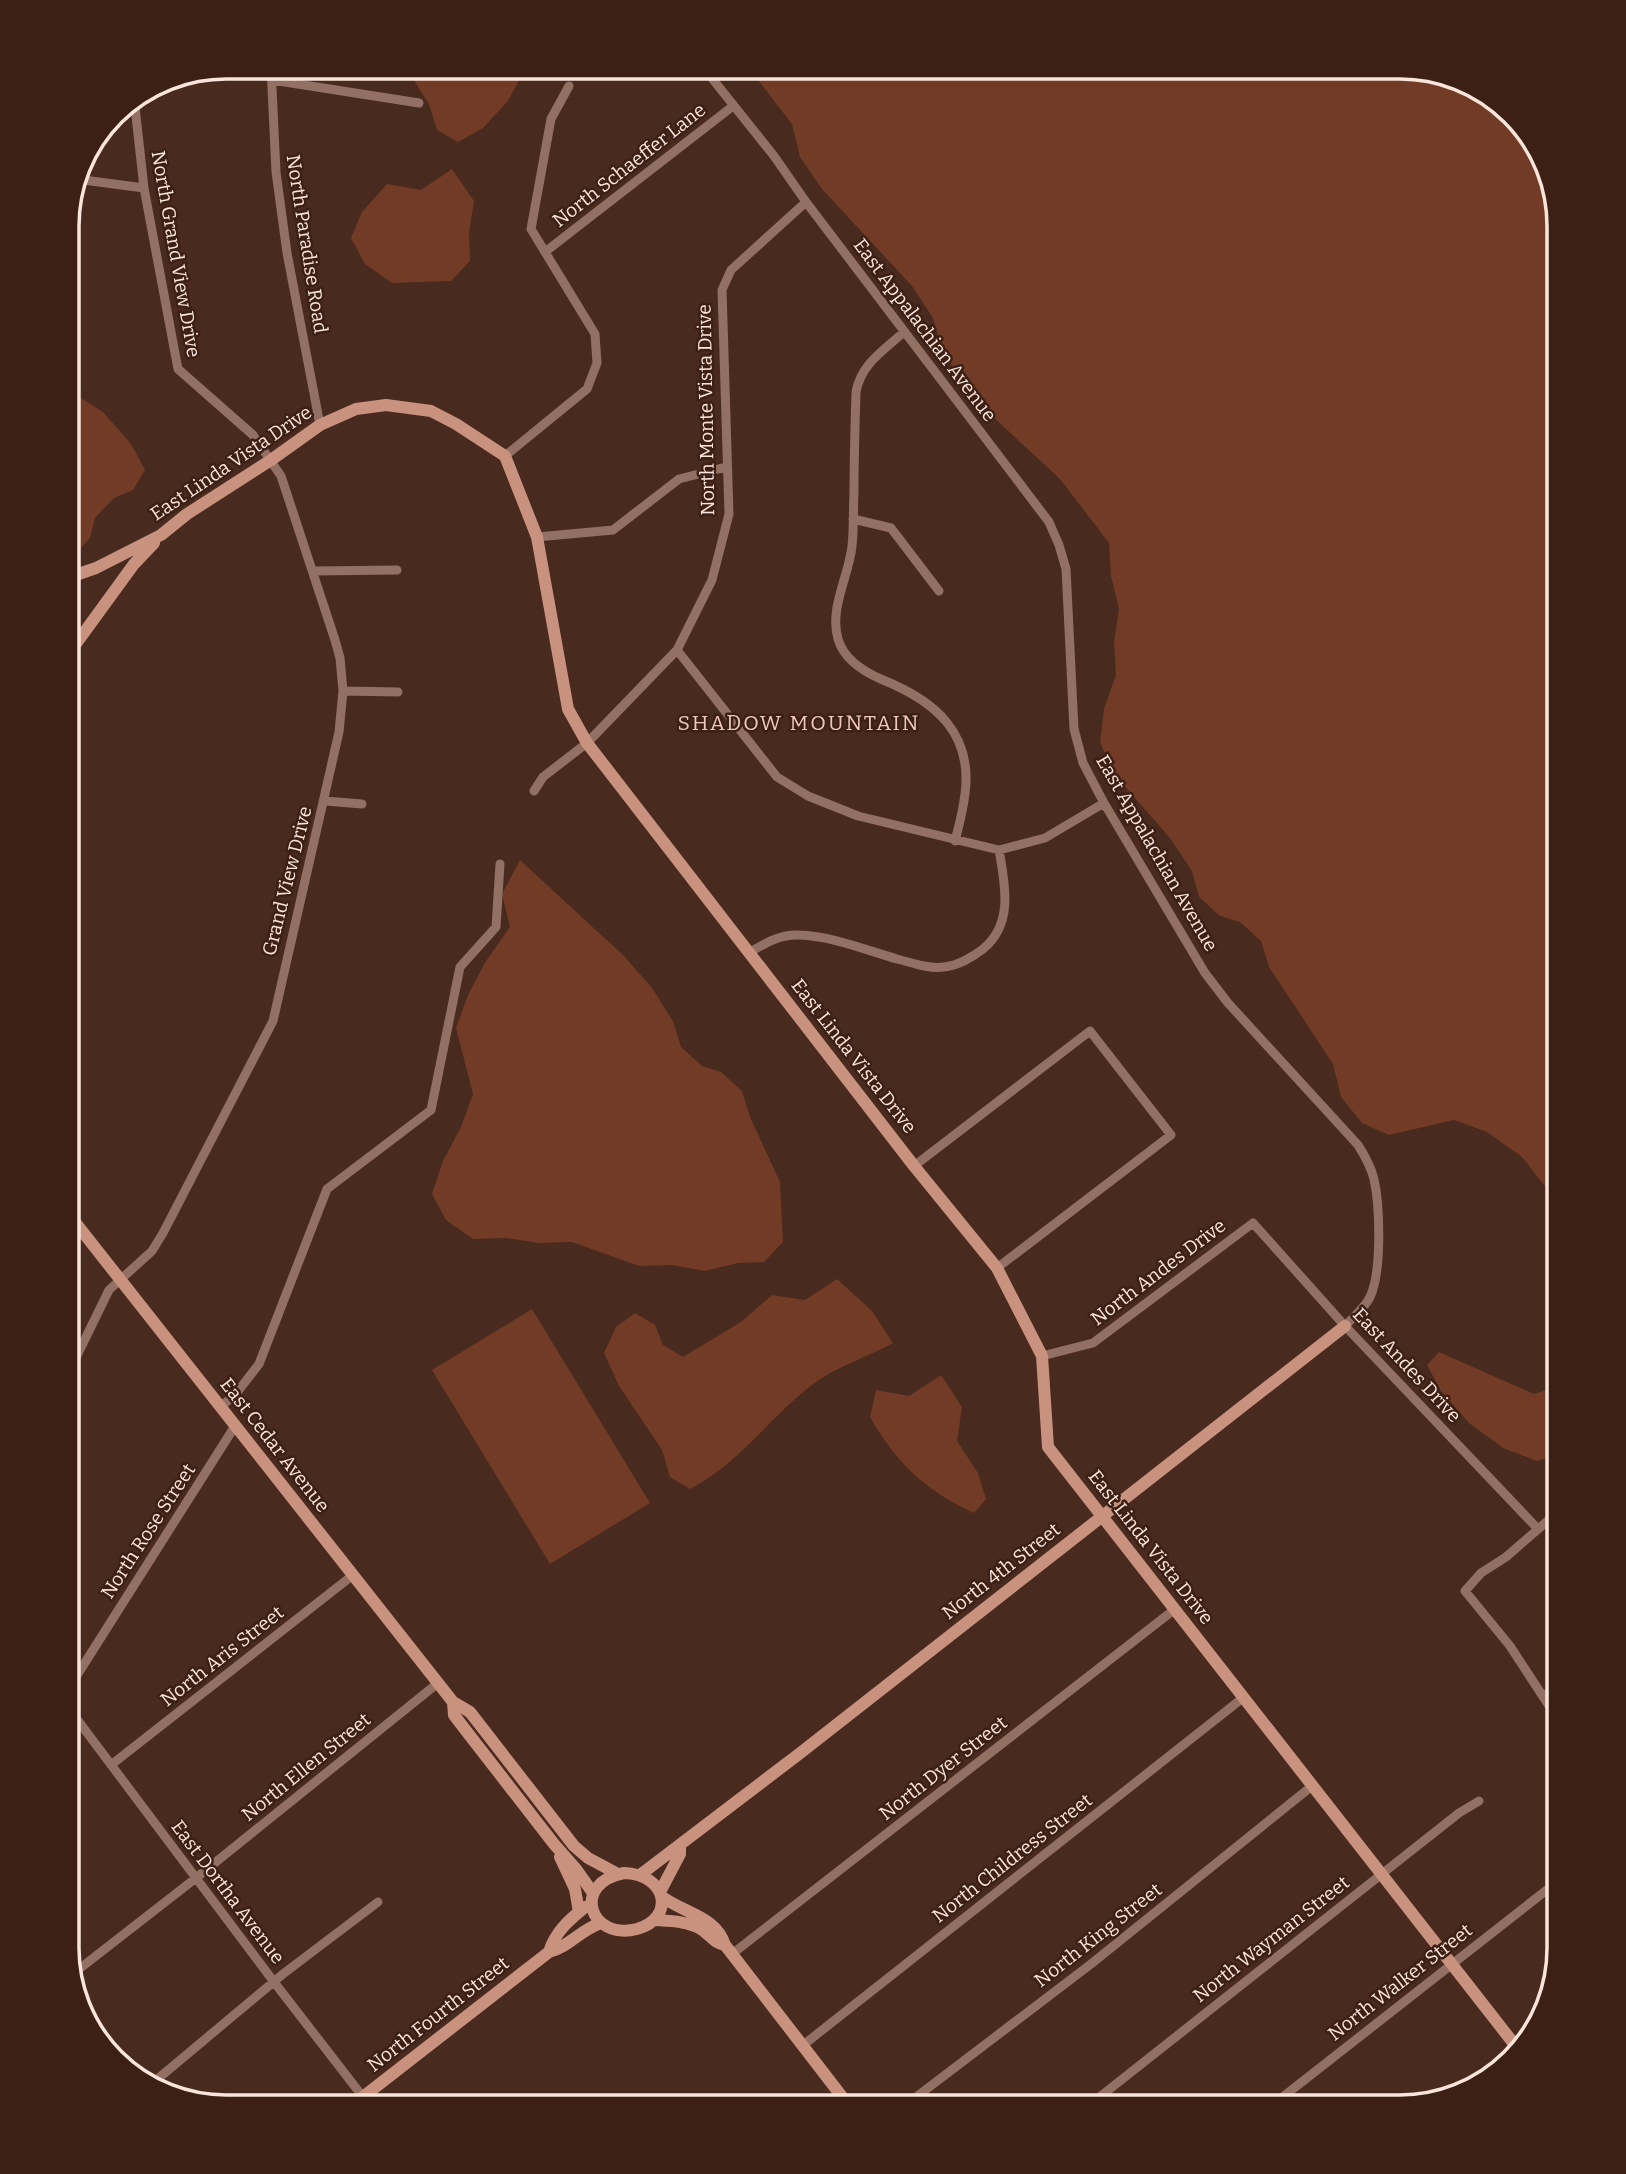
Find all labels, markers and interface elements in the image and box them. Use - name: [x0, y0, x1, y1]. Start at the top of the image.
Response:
- street label: North Schaeffer Lane: [548, 98, 710, 232]
- street label: North Grand View Drive: [146, 149, 206, 359]
- street label: North Paradise Road: [282, 153, 332, 335]
- street label: East Appalachian Avenue: [849, 234, 1001, 426]
- street label: North Monte Vista Drive: [693, 304, 719, 516]
- street label: East Linda Vista Drive: [146, 400, 316, 526]
- district label: SHADOW MOUNTAIN: [677, 710, 921, 736]
- street label: East Appalachian Avenue: [1091, 751, 1223, 955]
- street label: Grand View Drive: [257, 804, 317, 958]
- street label: East Linda Vista Drive: [787, 974, 921, 1138]
- street label: North Andes Drive: [1086, 1214, 1230, 1330]
- street label: East Andes Drive: [1348, 1303, 1466, 1427]
- street label: East Cedar Avenue: [215, 1373, 335, 1517]
- street label: North Rose Street: [96, 1459, 200, 1603]
- street label: East Linda Vista Drive: [1084, 1465, 1218, 1629]
- street label: North 4th Street: [937, 1518, 1065, 1624]
- street label: North Aris Street: [156, 1601, 288, 1711]
- street label: North Ellen Street: [237, 1708, 375, 1826]
- street label: North Dyer Street: [875, 1711, 1011, 1825]
- street label: North Childress Street: [928, 1788, 1096, 1927]
- street label: East Dortha Avenue: [166, 1816, 290, 1968]
- street label: North Wayman Street: [1188, 1871, 1354, 2007]
- street label: North King Street: [1030, 1878, 1166, 1992]
- street label: North Walker Street: [1323, 1919, 1477, 2045]
- street label: North Fourth Street: [363, 1952, 513, 2076]

